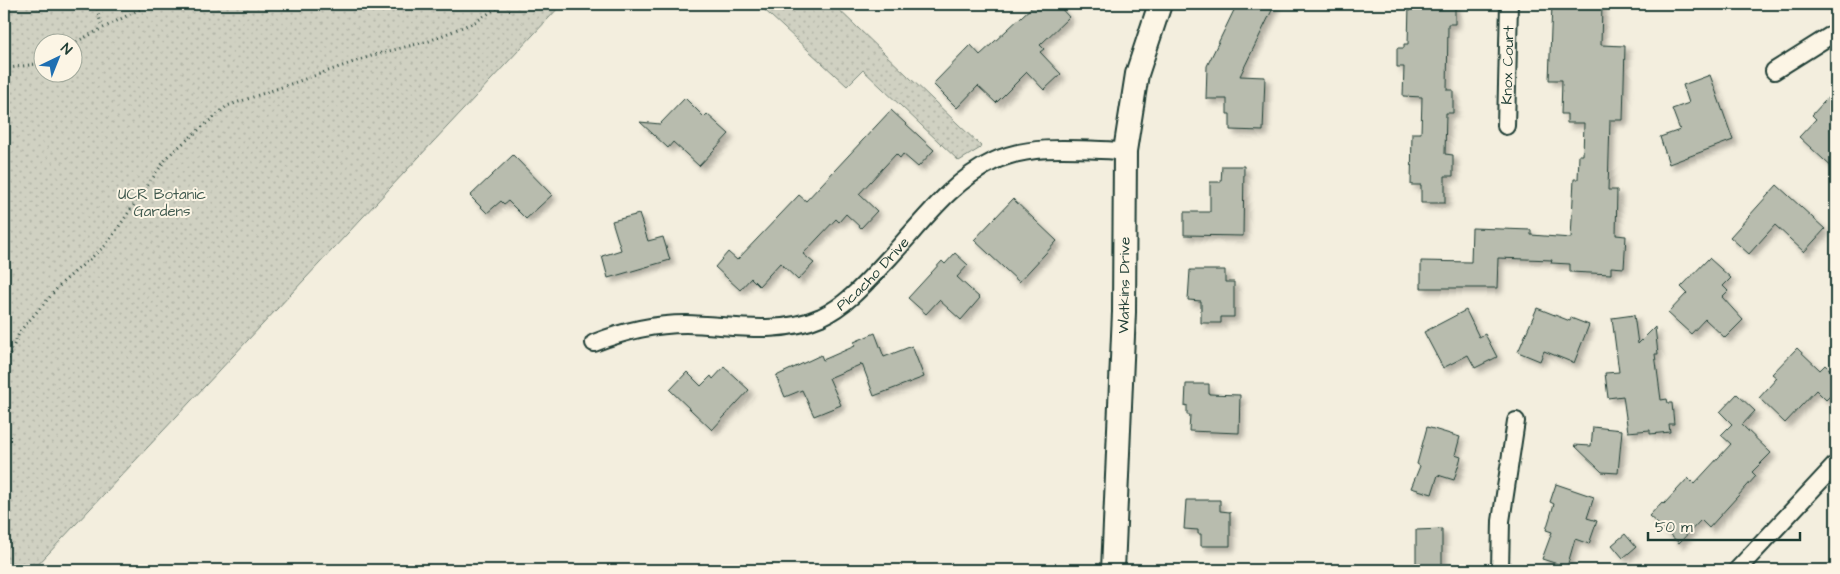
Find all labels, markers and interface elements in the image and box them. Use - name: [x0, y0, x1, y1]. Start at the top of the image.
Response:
- street label: Knox Court: [1496, 25, 1519, 105]
- north arrow: [32, 32, 82, 82]
- text: N: [56, 39, 76, 60]
- park label: UCR Botanic Gardens: [118, 184, 206, 222]
- street label: Picacho Drive: [832, 232, 914, 316]
- street label: Watkins Drive: [1113, 237, 1135, 334]
- scale bar: [1648, 509, 1800, 541]
- text: 50 m: [1655, 517, 1693, 538]

